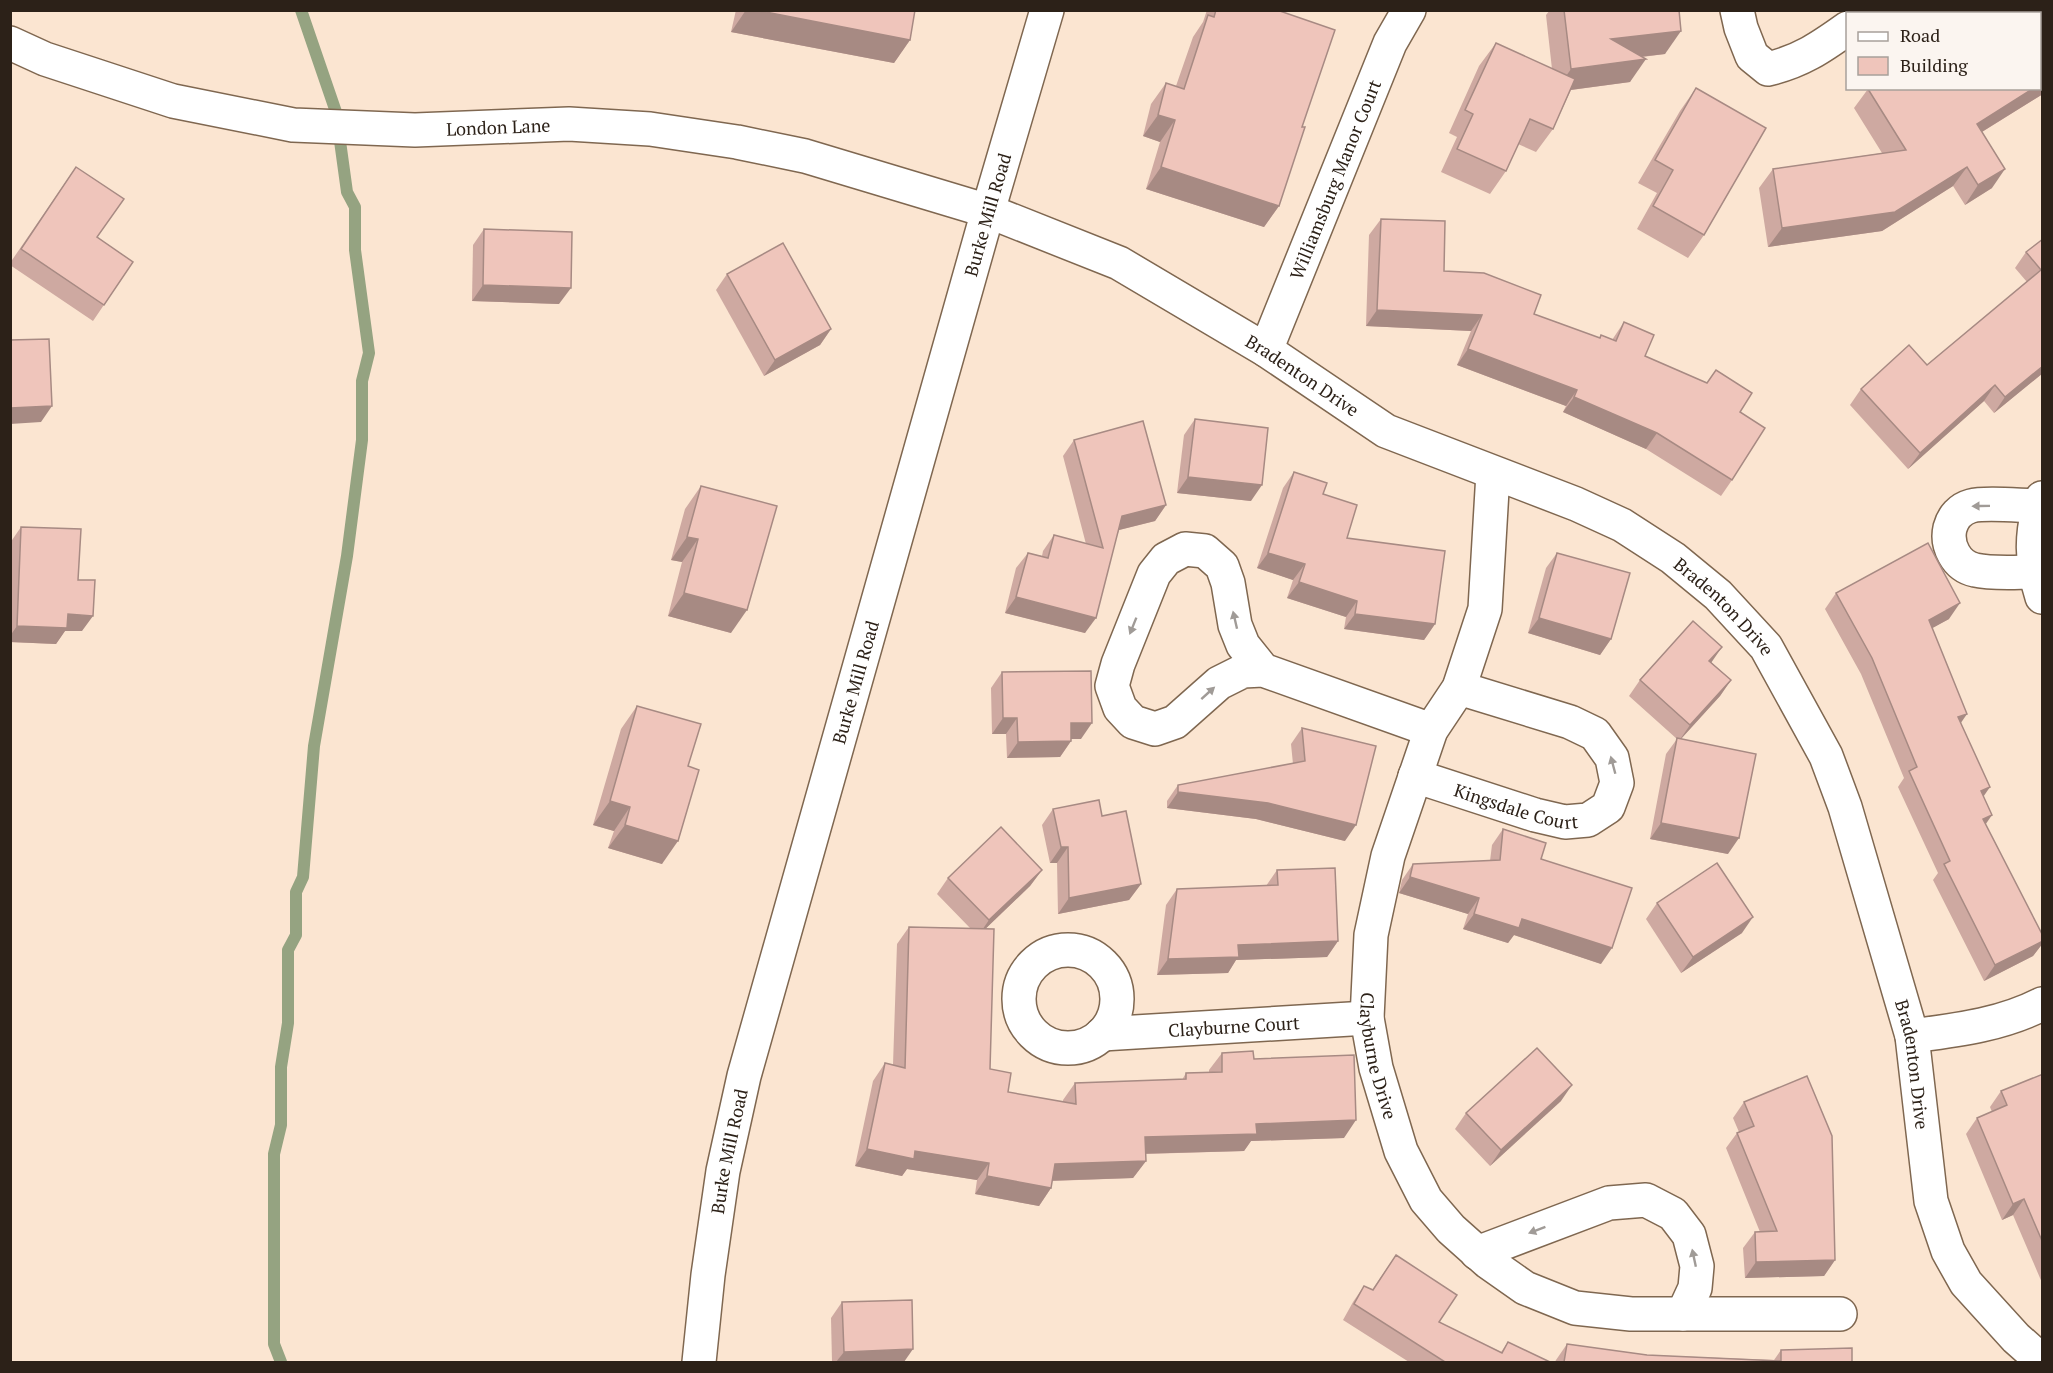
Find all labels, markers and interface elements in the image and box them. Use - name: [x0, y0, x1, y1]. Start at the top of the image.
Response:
- legend: [1846, 12, 2041, 90]
- text: Road: [1900, 23, 1940, 47]
- text: Building: [1900, 53, 1968, 77]
- street label: Williamsburg Manor Court: [1284, 76, 1386, 283]
- street label: London Lane: [446, 113, 551, 141]
- street label: Burke Mill Road: [958, 150, 1016, 279]
- street label: Bradenton Drive: [1241, 329, 1364, 422]
- one-way arrow: [1972, 501, 1991, 511]
- street label: Bradenton Drive: [1669, 552, 1780, 659]
- one-way arrow: [1229, 611, 1239, 629]
- one-way arrow: [1128, 617, 1138, 635]
- street label: Burke Mill Road: [826, 618, 884, 747]
- one-way arrow: [1200, 687, 1215, 700]
- one-way arrow: [1608, 756, 1617, 774]
- street label: Kingsdale Court: [1451, 778, 1579, 834]
- street label: Clayburne Drive: [1355, 992, 1403, 1122]
- street label: Bradenton Drive: [1890, 997, 1935, 1131]
- street label: Clayburne Court: [1167, 1010, 1300, 1042]
- street label: Burke Mill Road: [705, 1086, 753, 1215]
- one-way arrow: [1528, 1226, 1546, 1235]
- one-way arrow: [1689, 1248, 1698, 1267]

